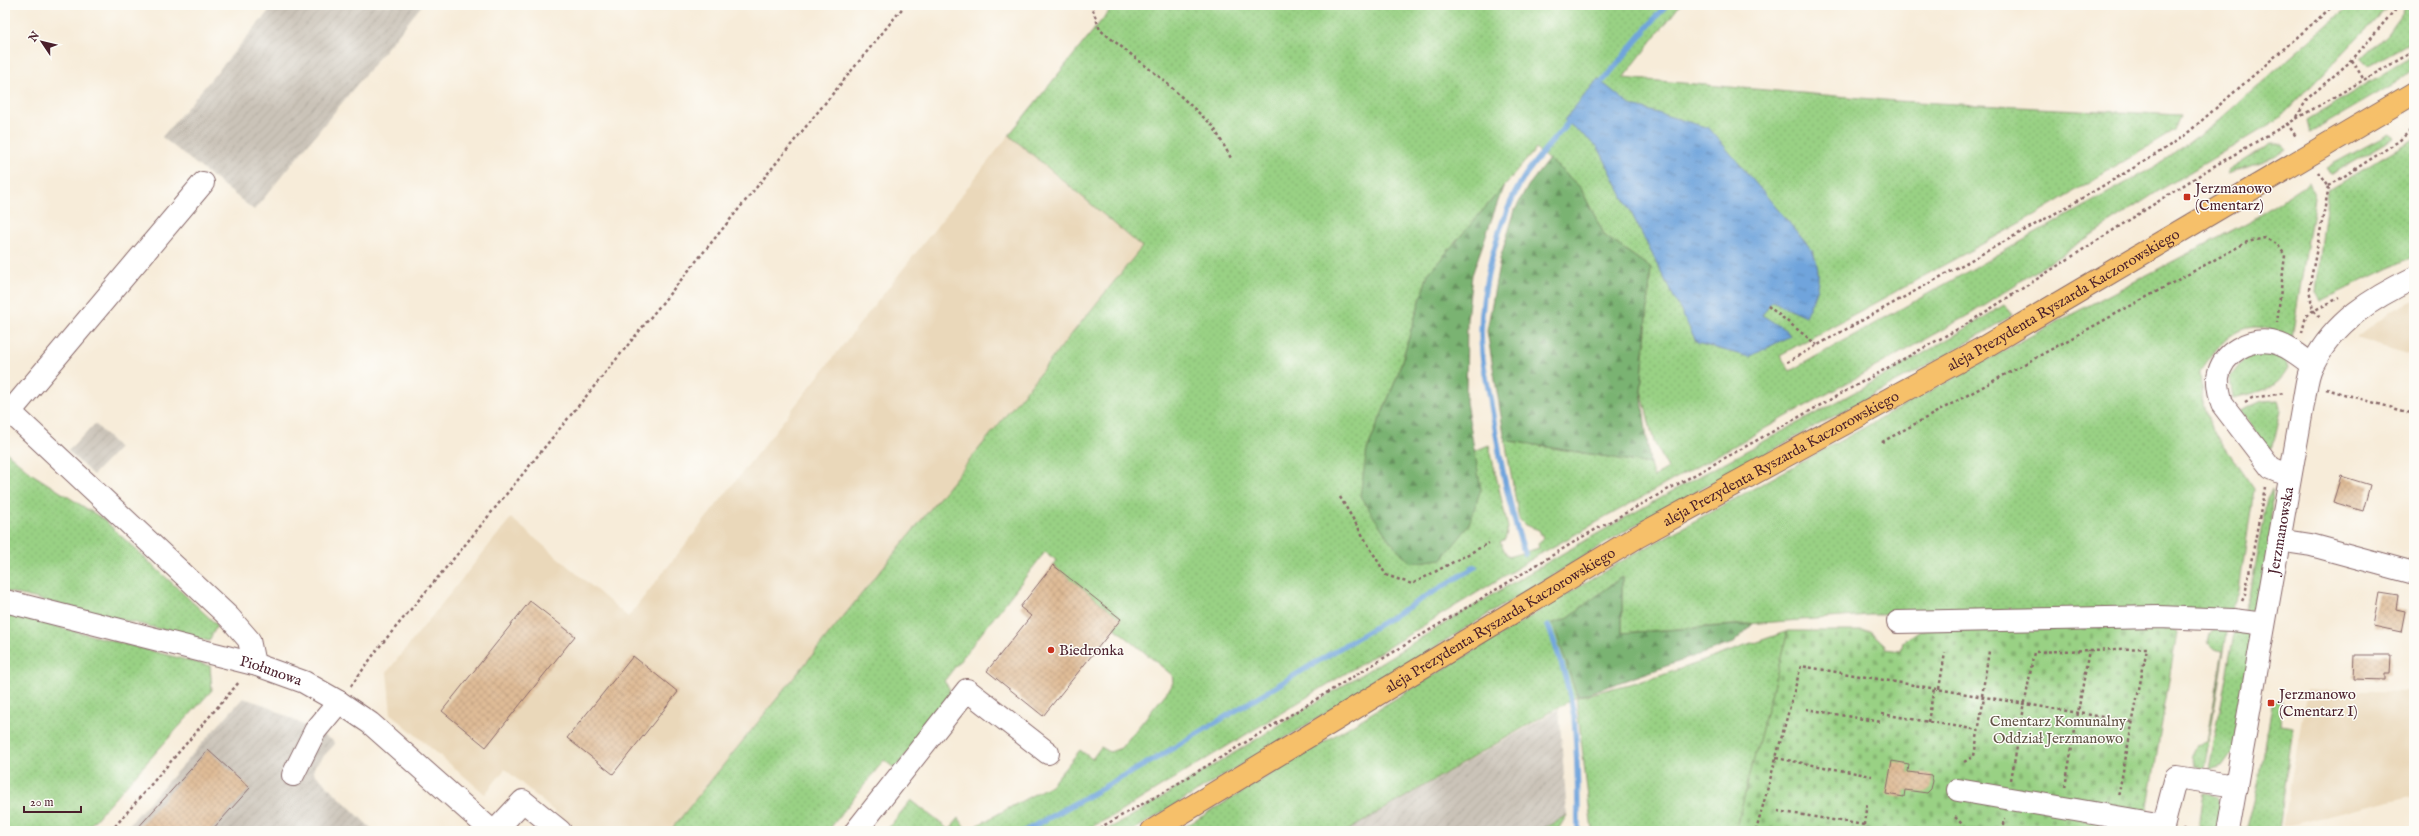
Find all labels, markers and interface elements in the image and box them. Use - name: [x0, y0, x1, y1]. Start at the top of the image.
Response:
- north arrow: [22, 22, 62, 62]
- text: N: [26, 29, 43, 46]
- place label: Jerzmanowo (Cmentarz): [2193, 179, 2272, 215]
- marker: Jerzmanowo (Cmentarz): [2182, 192, 2192, 202]
- street label: aleja Prezydenta Ryszarda Kaczorowskiego: [1944, 224, 2183, 375]
- street label: aleja Prezydenta Ryszarda Kaczorowskiego: [1659, 386, 1902, 531]
- street label: Jerzmanowska: [2263, 485, 2298, 578]
- street label: aleja Prezydenta Ryszarda Kaczorowskiego: [1381, 543, 1619, 697]
- place label: Biedronka: [1059, 641, 1124, 660]
- marker: Biedronka: [1046, 645, 1056, 655]
- street label: Piołunowa: [238, 651, 305, 690]
- place label: Jerzmanowo (Cmentarz I): [2277, 685, 2358, 721]
- marker: Jerzmanowo (Cmentarz I): [2266, 698, 2276, 708]
- park label: Cmentarz Komunalny Oddział Jerzmanowo: [1990, 712, 2127, 748]
- scale bar: [24, 788, 81, 814]
- text: 20 m: [30, 795, 53, 810]

